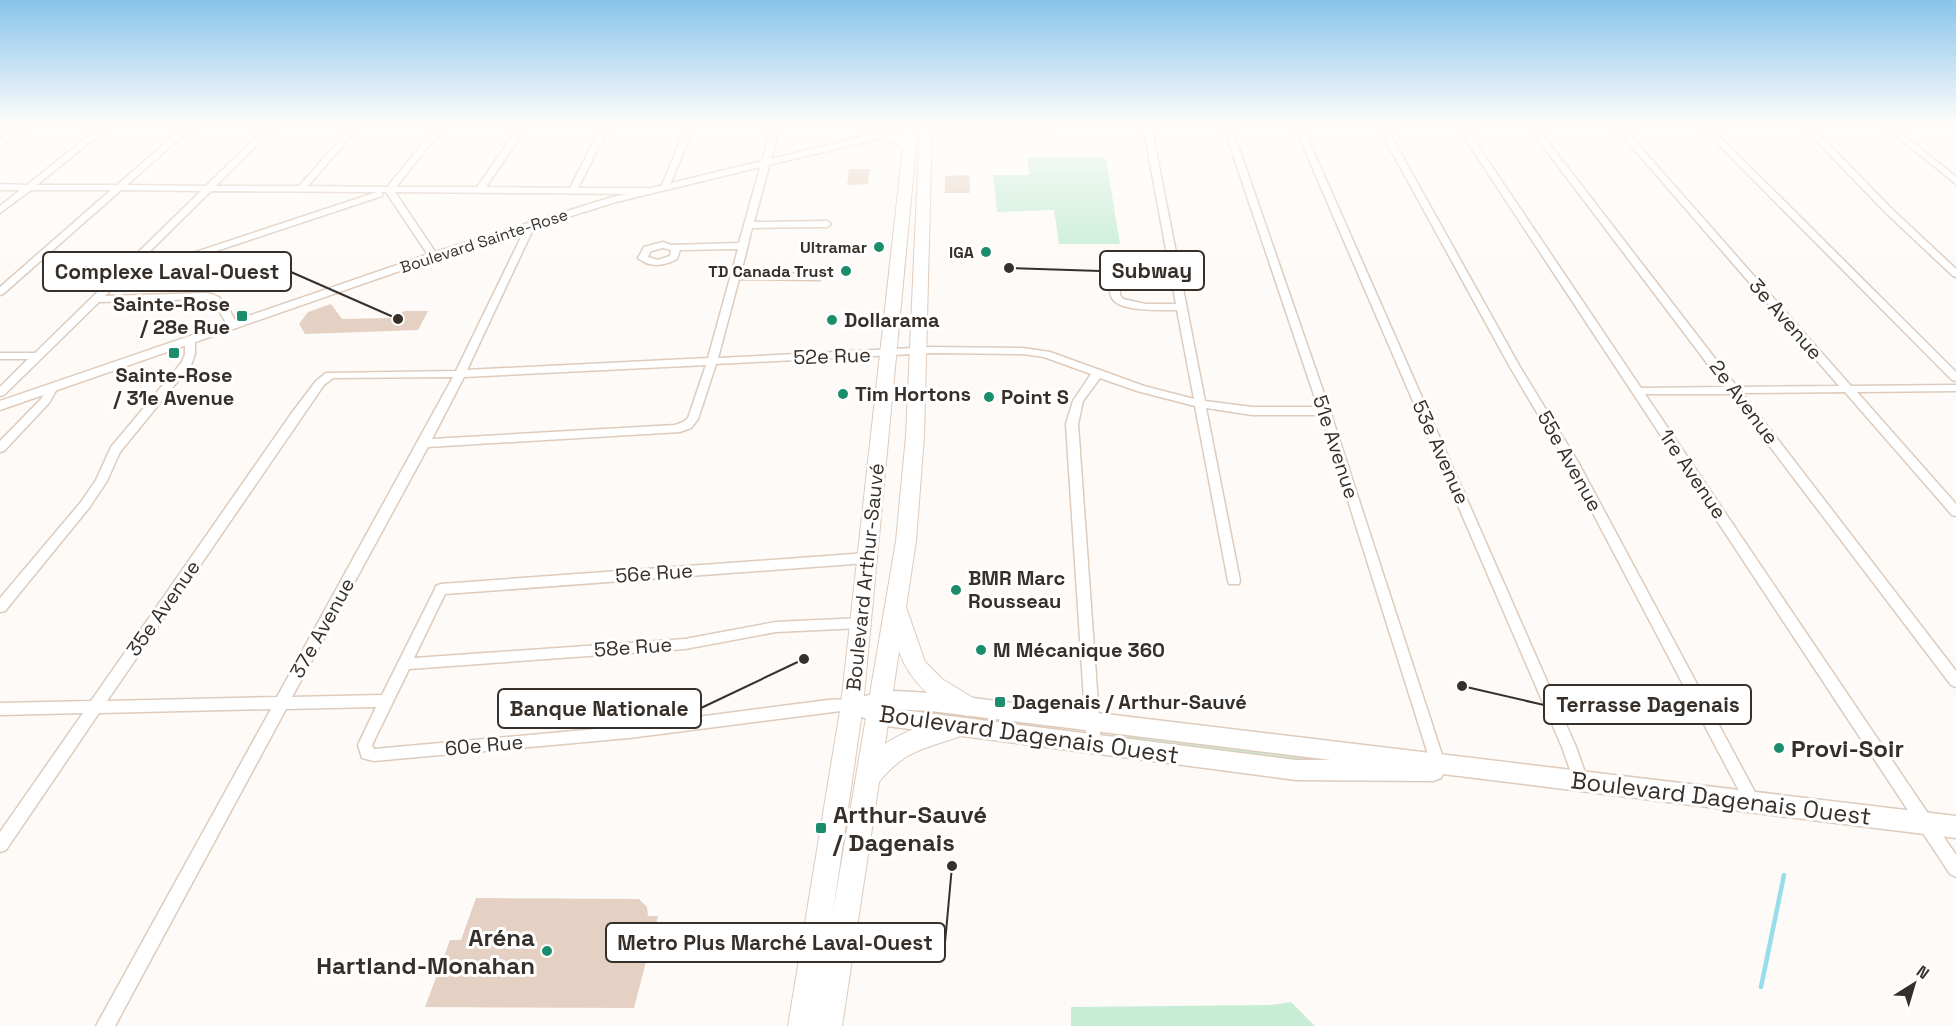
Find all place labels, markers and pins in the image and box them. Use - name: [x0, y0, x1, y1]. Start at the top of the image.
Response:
- place label: Ultramar: [800, 237, 867, 258]
- marker: Ultramar: [872, 240, 886, 254]
- place label: IGA: [949, 242, 974, 263]
- marker: IGA: [979, 245, 993, 259]
- callout: Subway: [1100, 251, 1204, 290]
- callout: Complexe Laval-Ouest: [43, 252, 291, 291]
- place label: TD Canada Trust: [708, 261, 834, 282]
- marker: TD Canada Trust: [839, 264, 853, 278]
- place label: Sainte-Rose / 28e Rue: [113, 291, 230, 340]
- place label: Dollarama: [844, 307, 940, 333]
- marker: Sainte-Rose / 28e Rue: [235, 309, 249, 323]
- marker: Dollarama: [825, 313, 839, 327]
- marker: Sainte-Rose / 31e Avenue: [167, 346, 181, 360]
- place label: Sainte-Rose / 31e Avenue: [113, 362, 234, 411]
- place label: Tim Hortons: [855, 381, 971, 407]
- place label: Point S: [1001, 384, 1069, 410]
- marker: Tim Hortons: [836, 387, 850, 401]
- marker: Point S: [982, 390, 996, 404]
- place label: BMR Marc Rousseau: [968, 565, 1065, 614]
- marker: BMR Marc Rousseau: [949, 583, 963, 597]
- place label: M Mécanique 360: [993, 637, 1165, 663]
- marker: M Mécanique 360: [974, 643, 988, 657]
- callout: Terrasse Dagenais: [1544, 685, 1751, 724]
- callout: Banque Nationale: [498, 689, 701, 728]
- place label: Dagenais / Arthur-Sauvé: [1012, 689, 1247, 715]
- marker: Dagenais / Arthur-Sauvé: [993, 695, 1007, 709]
- place label: Provi-Soir: [1791, 733, 1904, 764]
- marker: Provi-Soir: [1772, 741, 1786, 755]
- place label: Arthur-Sauvé / Dagenais: [832, 799, 987, 858]
- marker: Arthur-Sauvé / Dagenais: [814, 821, 828, 835]
- place label: Aréna Hartland-Monahan: [316, 922, 535, 981]
- callout: Metro Plus Marché Laval-Ouest: [606, 923, 945, 962]
- marker: Aréna Hartland-Monahan: [540, 944, 554, 958]

